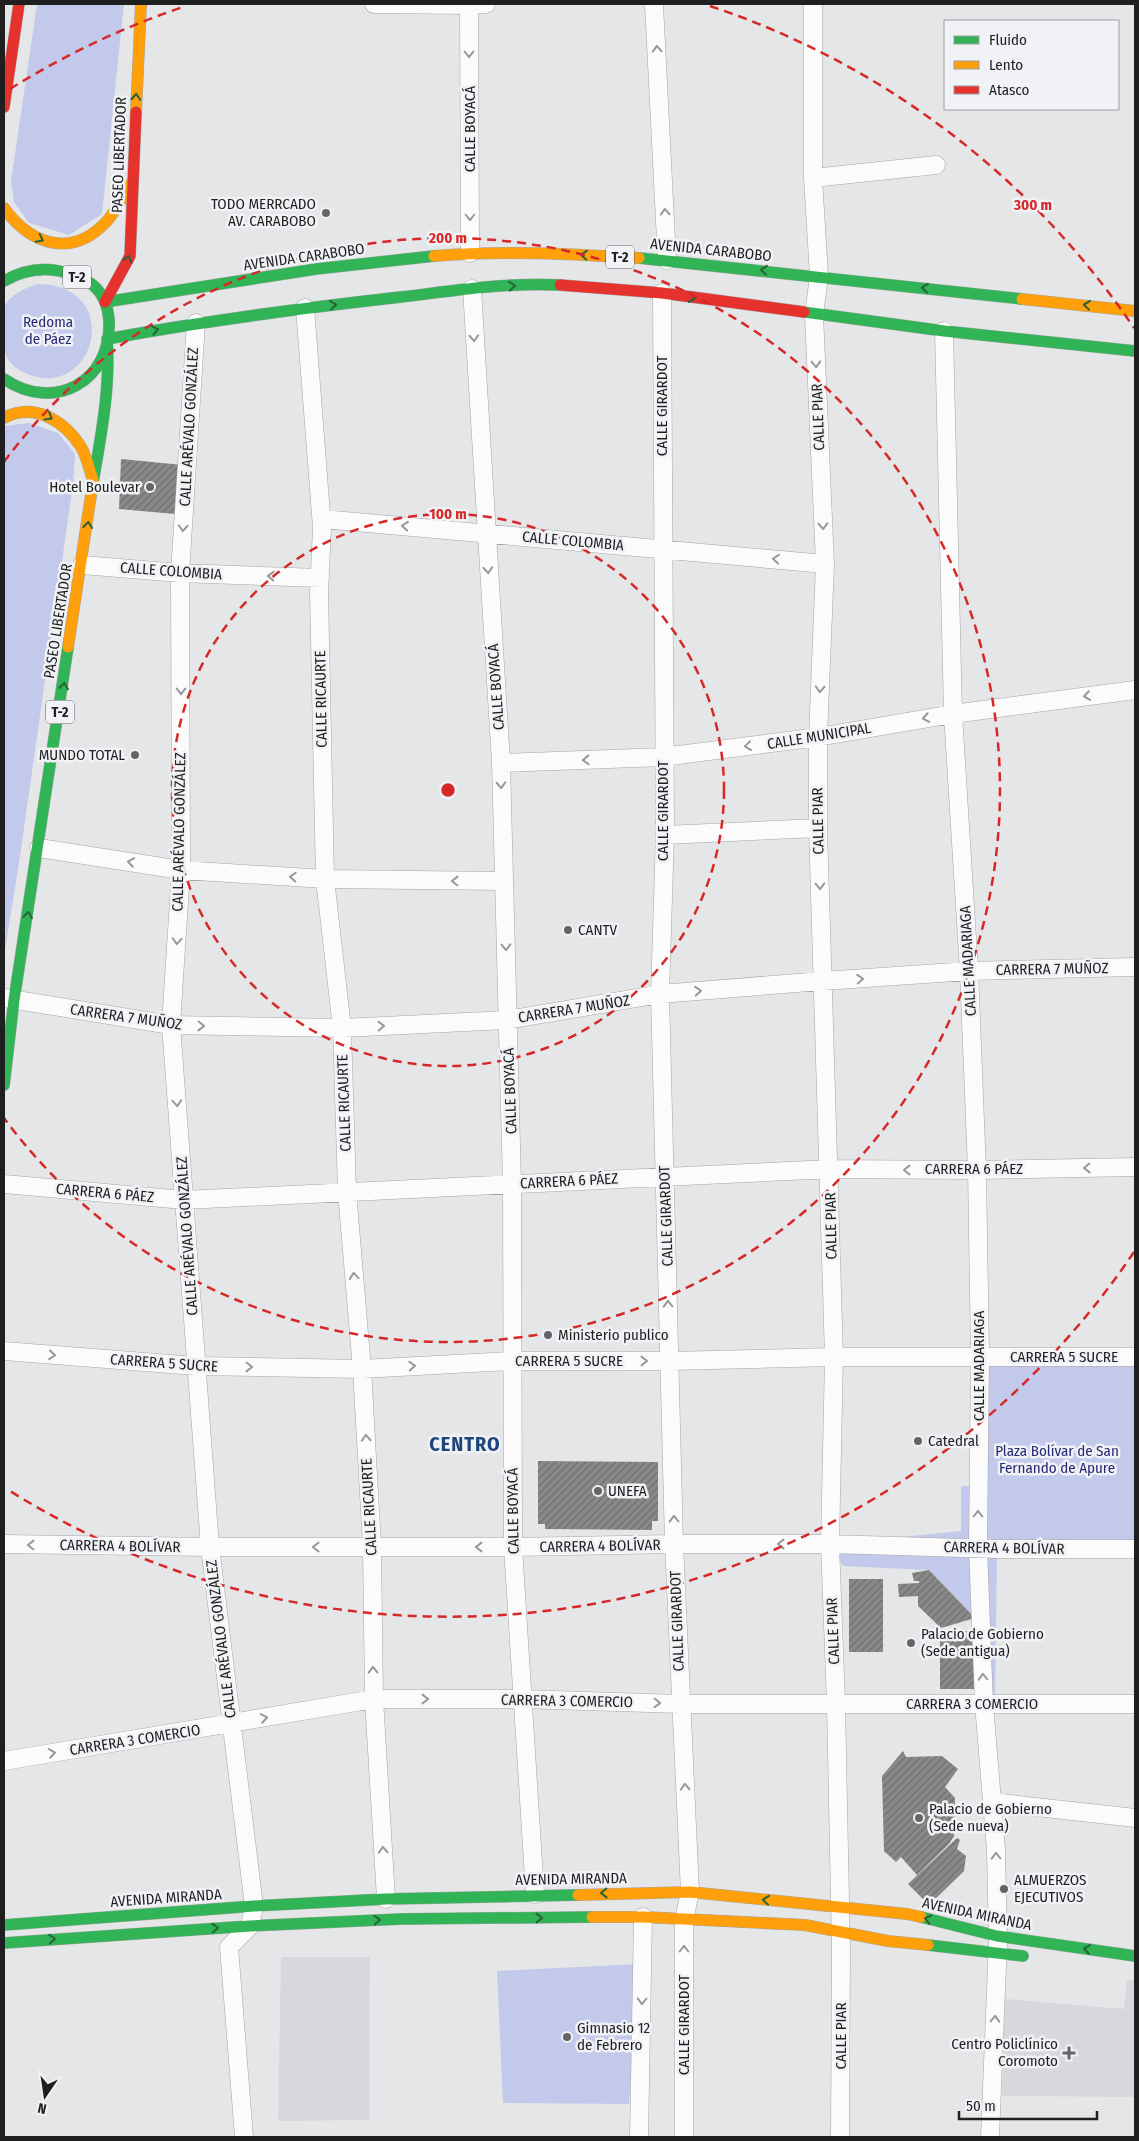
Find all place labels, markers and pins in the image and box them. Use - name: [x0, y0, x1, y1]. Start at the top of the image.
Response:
- place label: TODO MERRCADO AV. CARABOBO: [211, 195, 316, 230]
- marker: TODO MERRCADO AV. CARABOBO: [320, 207, 332, 219]
- place label: Hotel Boulevar: [49, 478, 141, 496]
- marker: Hotel Boulevar: [144, 481, 156, 493]
- place label: MUNDO TOTAL: [39, 746, 125, 764]
- marker: MUNDO TOTAL: [129, 749, 141, 761]
- centre of rings: [439, 781, 457, 799]
- place label: CANTV: [578, 921, 618, 939]
- marker: CANTV: [562, 924, 574, 936]
- place label: Ministerio publico: [558, 1326, 669, 1344]
- marker: Ministerio publico: [542, 1329, 554, 1341]
- place label: Catedral: [928, 1432, 979, 1450]
- marker: Catedral: [912, 1435, 924, 1447]
- place label: UNEFA: [608, 1482, 647, 1500]
- marker: UNEFA: [592, 1485, 604, 1497]
- place label: Palacio de Gobierno (Sede antigua): [921, 1625, 1044, 1660]
- marker: Palacio de Gobierno (Sede antigua): [905, 1637, 917, 1649]
- place label: Palacio de Gobierno (Sede nueva): [929, 1800, 1052, 1835]
- marker: Palacio de Gobierno (Sede nueva): [913, 1812, 925, 1824]
- place label: ALMUERZOS EJECUTIVOS: [1014, 1871, 1087, 1906]
- marker: ALMUERZOS EJECUTIVOS: [998, 1883, 1010, 1895]
- place label: Gimnasio 12 de Febrero: [577, 2019, 651, 2054]
- marker: Gimnasio 12 de Febrero: [561, 2031, 573, 2043]
- place label: Centro Policlínico Coromoto: [951, 2035, 1058, 2070]
- marker: Centro Policlínico Coromoto: [1062, 2046, 1076, 2060]

